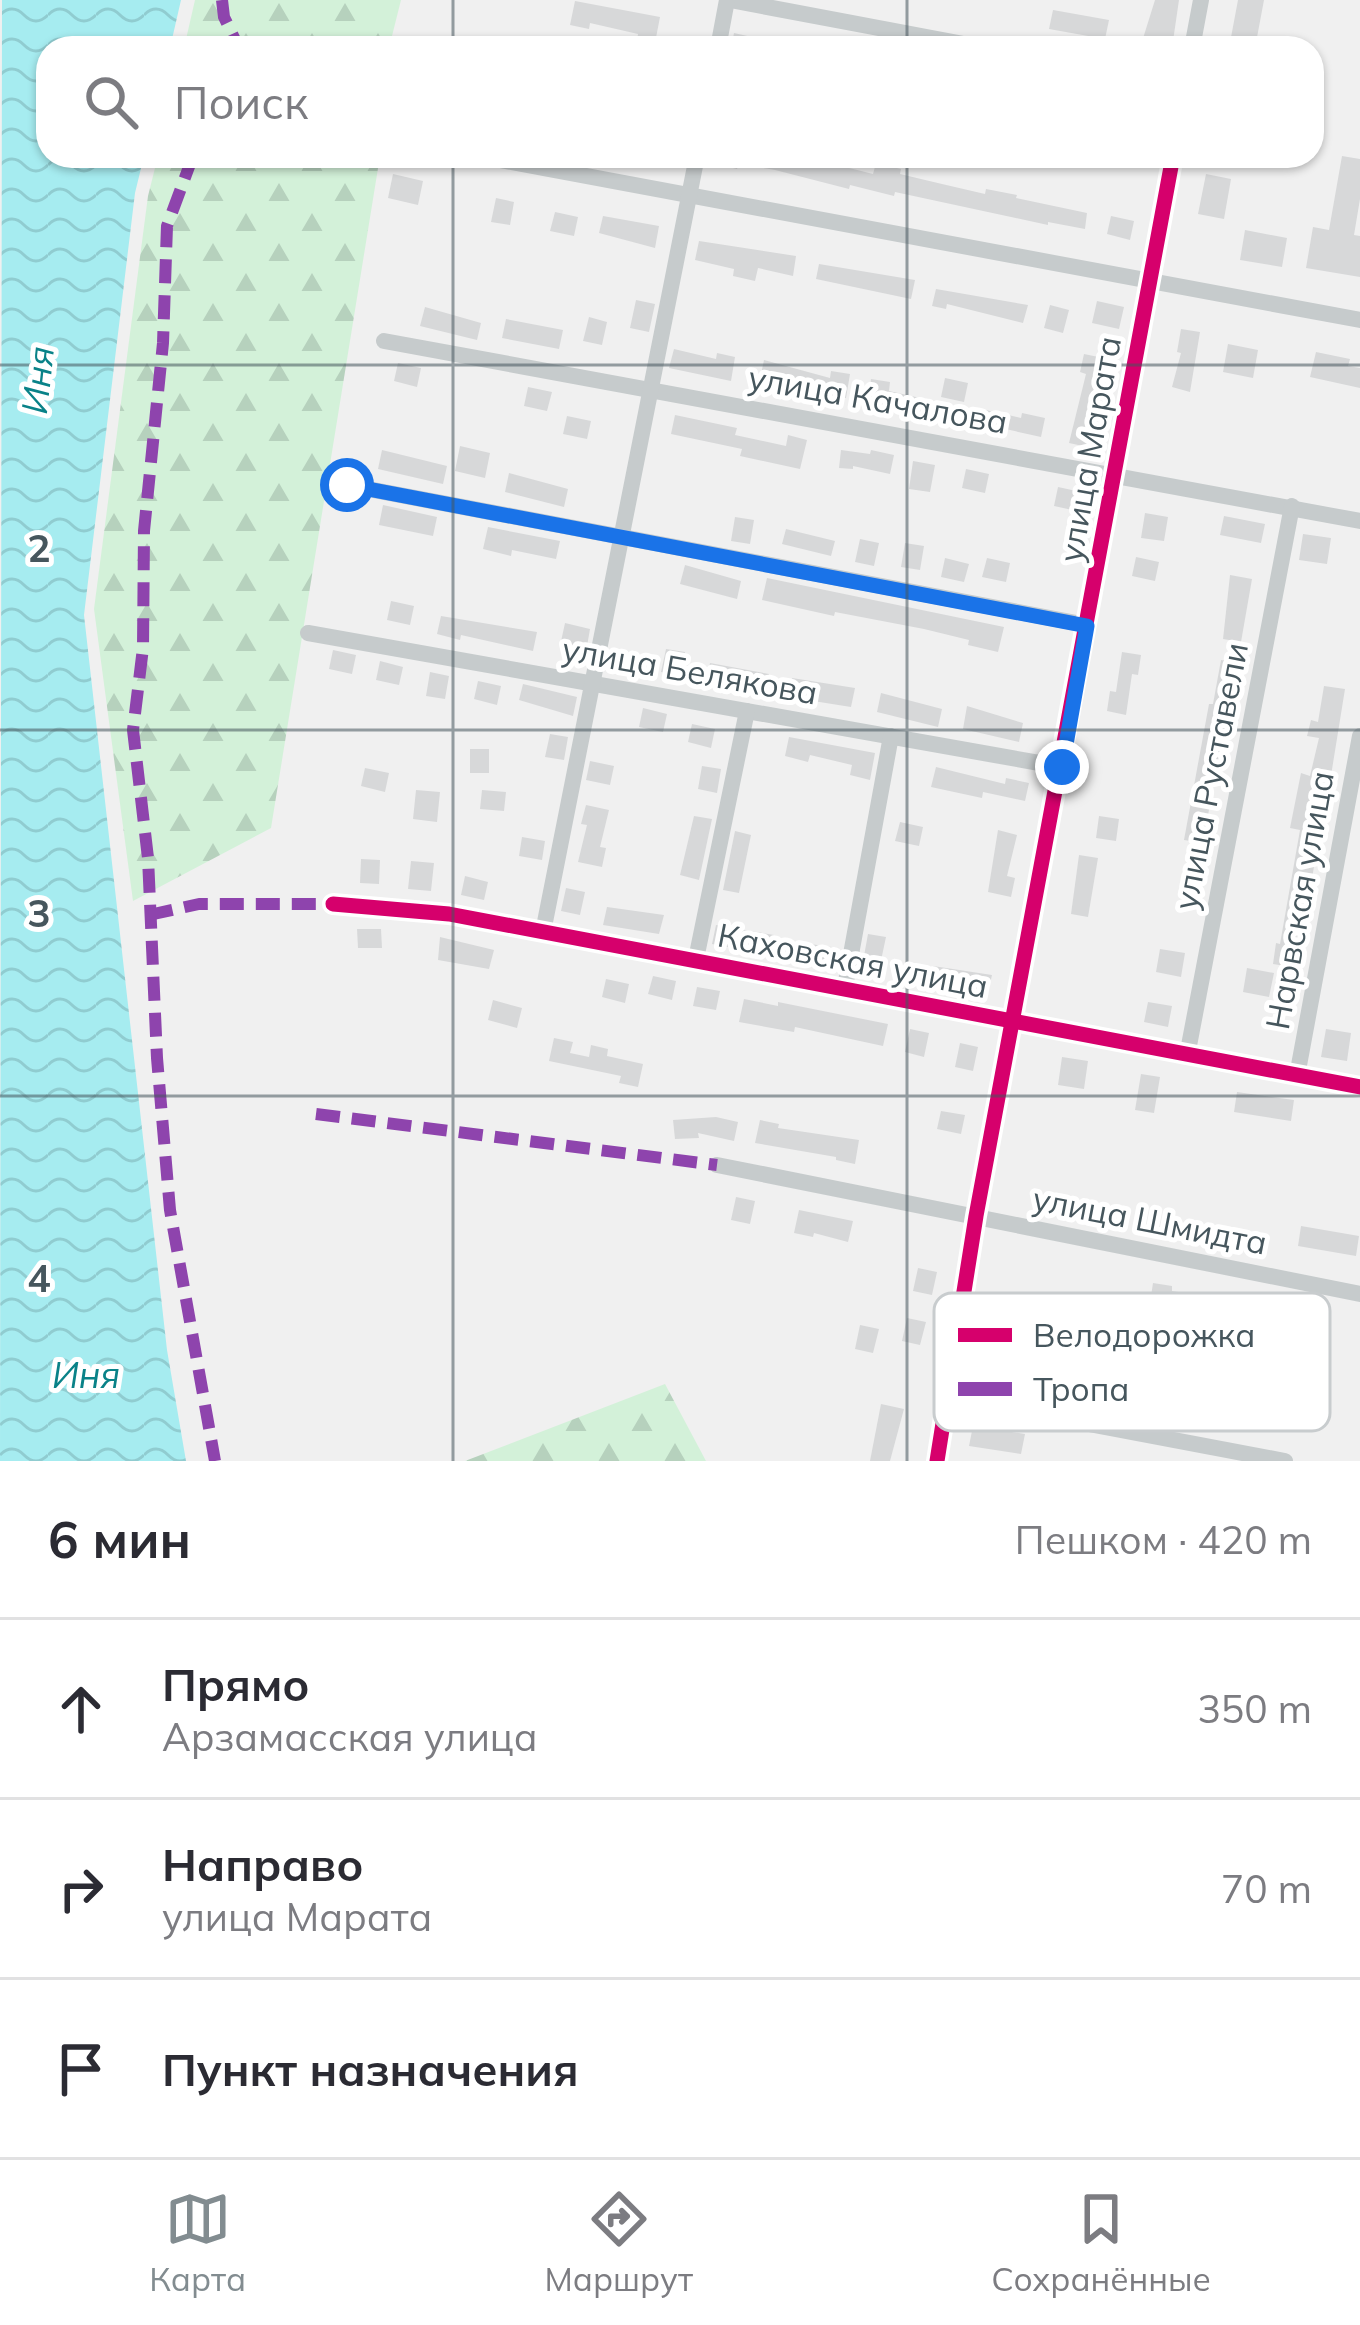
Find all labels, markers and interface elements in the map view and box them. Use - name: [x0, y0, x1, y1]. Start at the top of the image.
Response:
- search box: [36, 36, 1324, 168]
- icon: search: [78, 69, 144, 135]
- text: Поиск: [174, 74, 308, 130]
- street label: улица Марата: [1049, 333, 1129, 565]
- water label: Иня: [11, 344, 63, 416]
- street label: улица Качалова: [745, 356, 1011, 442]
- route start: [320, 458, 374, 512]
- text: 2: [27, 523, 51, 572]
- street label: улица Белякова: [559, 627, 821, 713]
- street label: улица Руставели: [1164, 639, 1256, 913]
- route end: [1035, 740, 1089, 794]
- street label: Нарвская улица: [1256, 768, 1342, 1032]
- text: 3: [27, 888, 51, 937]
- street label: Каховская улица: [714, 914, 992, 1006]
- street label: улица Шмидта: [1029, 1177, 1271, 1263]
- text: 4: [27, 1253, 51, 1302]
- legend: [934, 1293, 1330, 1431]
- text: Велодорожка: [1033, 1314, 1255, 1355]
- water label: Иня: [52, 1352, 120, 1397]
- text: Тропа: [1033, 1368, 1129, 1409]
- text: 6 мин: [48, 1507, 191, 1571]
- text: Пешком · 420 m: [1015, 1515, 1312, 1564]
- text: Прямо: [162, 1656, 310, 1712]
- icon: ahead: [48, 1676, 114, 1742]
- text: 350 m: [1197, 1684, 1312, 1733]
- text: Арзамасская улица: [162, 1712, 538, 1761]
- text: Направо: [162, 1836, 363, 1892]
- icon: right: [48, 1856, 114, 1922]
- text: 70 m: [1221, 1864, 1312, 1913]
- text: улица Марата: [162, 1892, 432, 1941]
- icon: arrive: [48, 2036, 114, 2102]
- text: Пункт назначения: [162, 2041, 579, 2097]
- tab: Карта: [149, 2186, 246, 2299]
- tab: Маршрут: [545, 2186, 693, 2299]
- tab: Сохранённые: [991, 2186, 1211, 2299]

